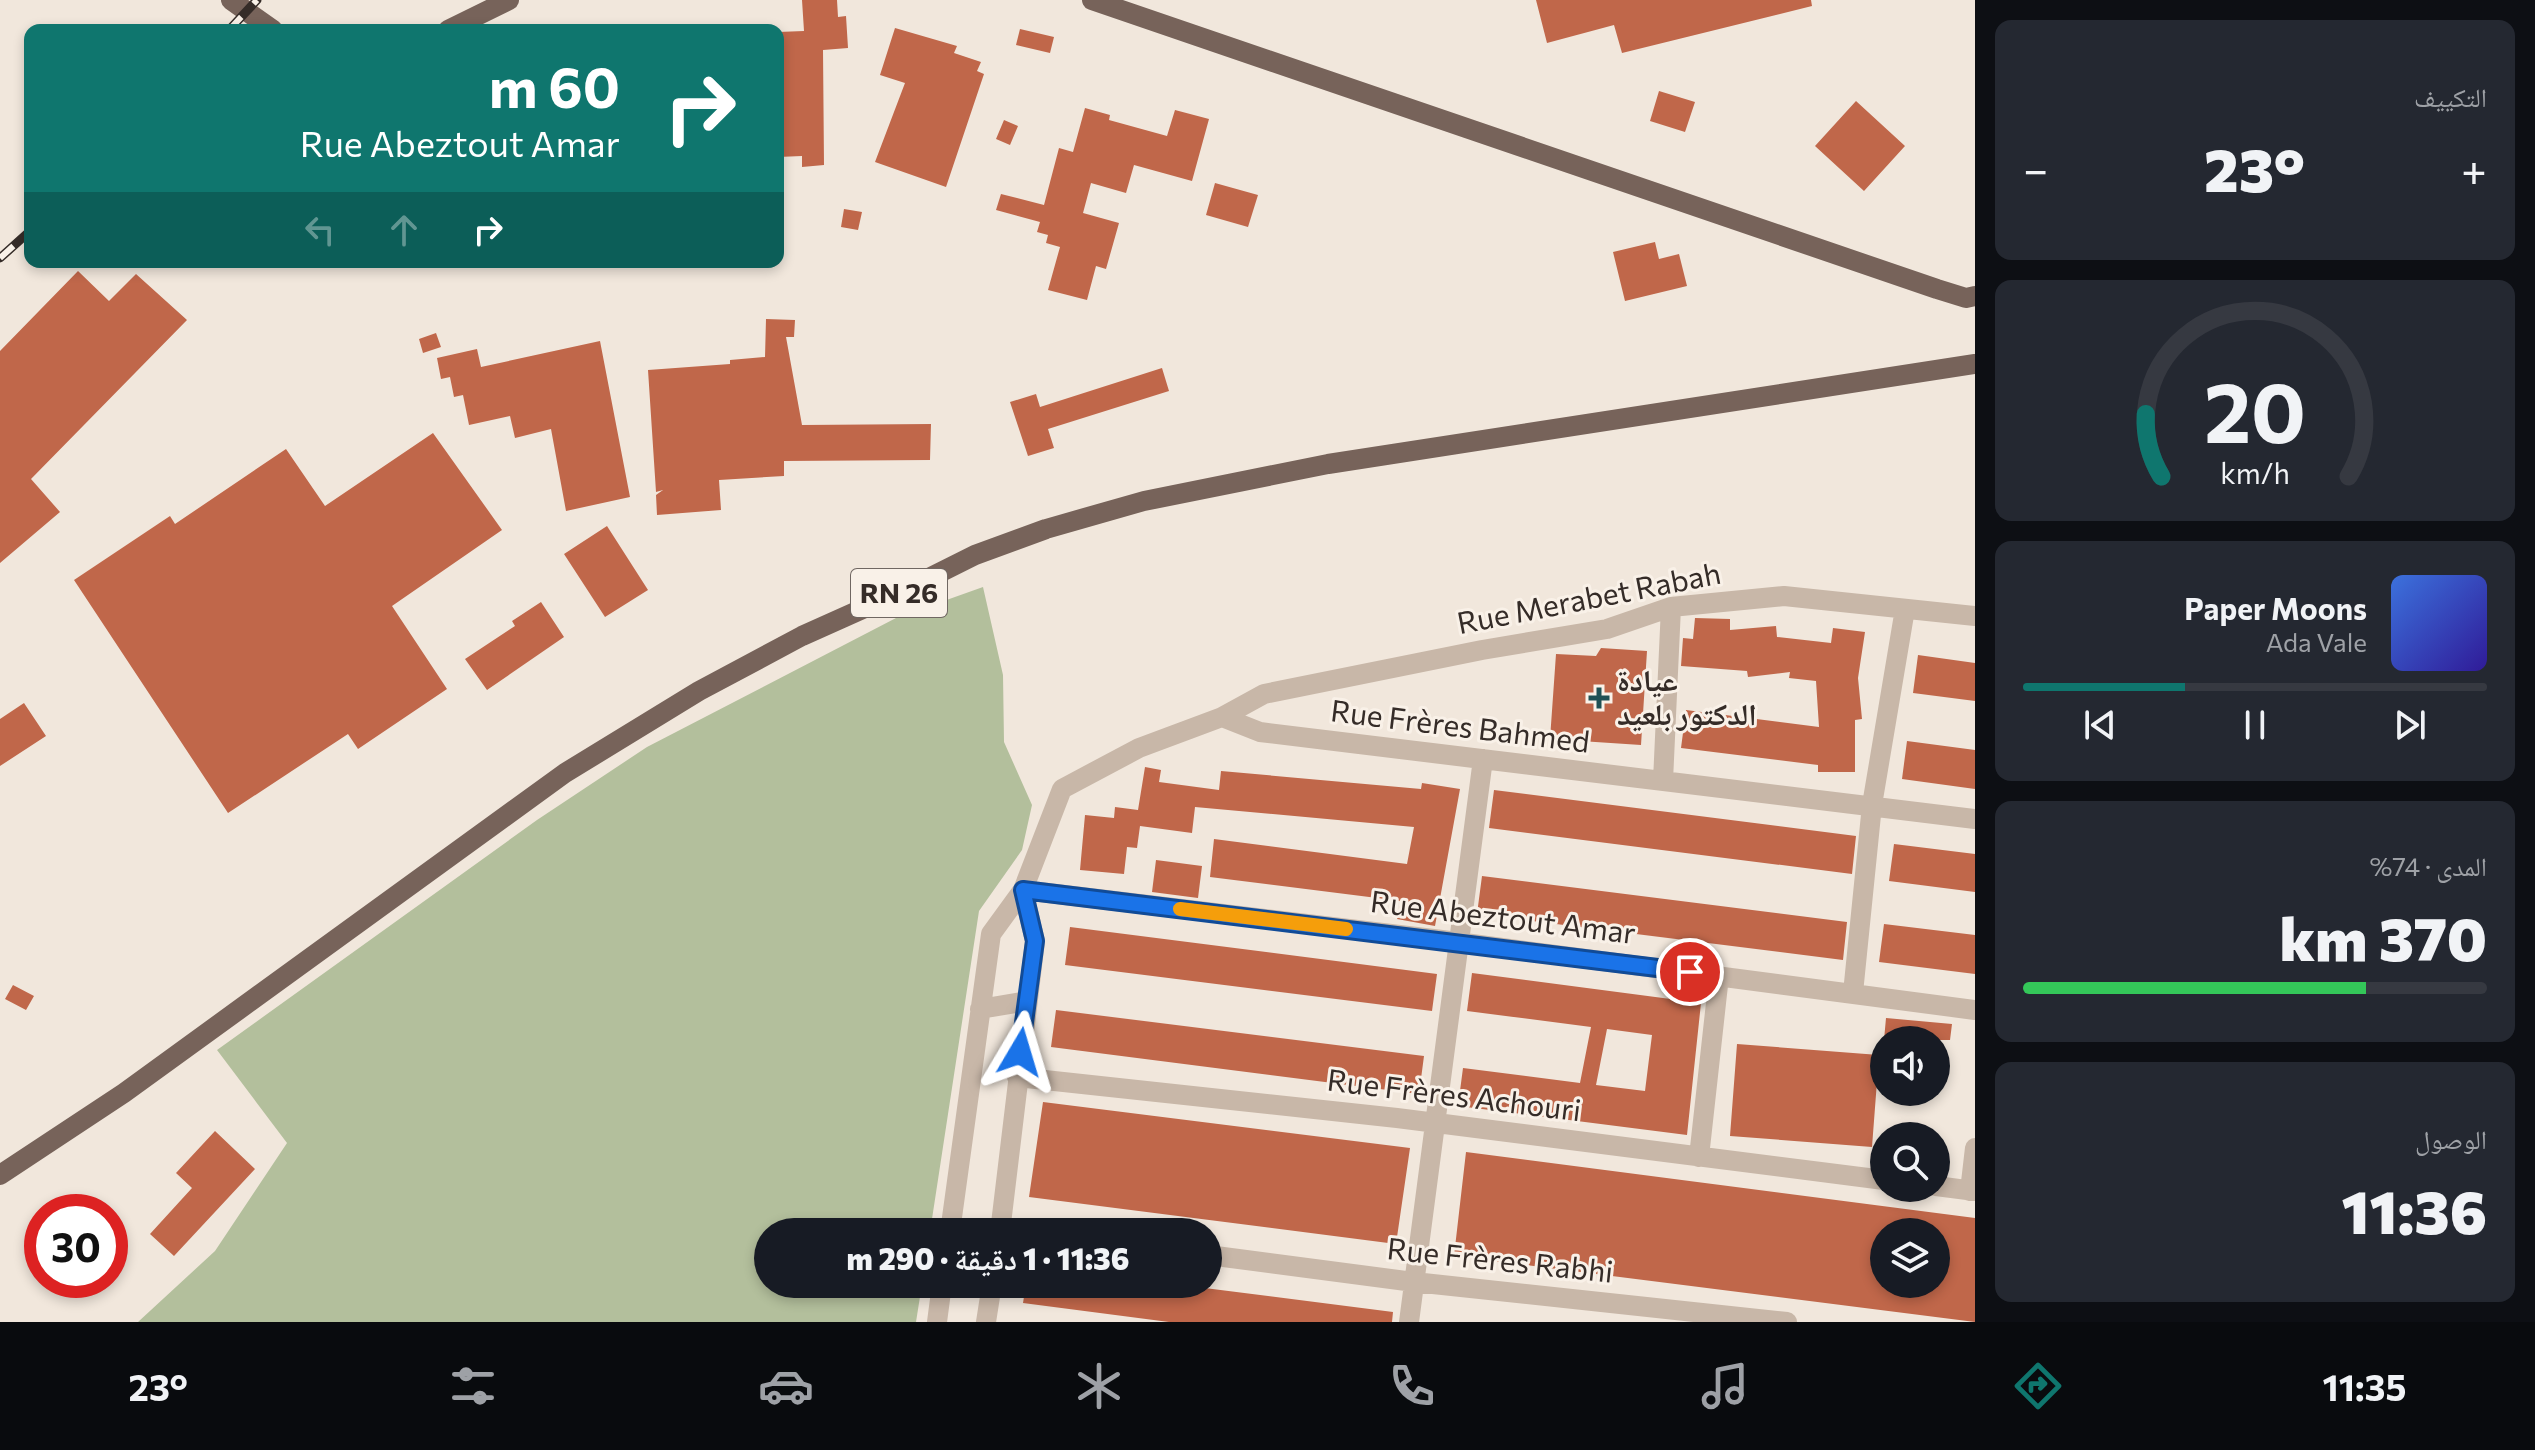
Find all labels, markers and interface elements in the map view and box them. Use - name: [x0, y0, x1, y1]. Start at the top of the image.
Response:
- text: 60 m: [489, 51, 620, 120]
- icon: right: [648, 56, 752, 160]
- text: التكييف: [2414, 81, 2487, 112]
- text: Rue Abeztout Amar: [300, 120, 620, 164]
- text: 23°: [2204, 131, 2305, 204]
- text: −: [2023, 141, 2048, 195]
- text: +: [2461, 141, 2487, 195]
- icon: left: [298, 208, 342, 252]
- icon: ahead: [382, 208, 426, 252]
- icon: right: [466, 208, 510, 252]
- text: 20: [2204, 357, 2306, 459]
- text: km/h: [2220, 455, 2290, 490]
- street label: Rue Merabet Rabah: [1454, 553, 1724, 640]
- road number: RN 26: [851, 569, 947, 617]
- text: Paper Moons: [2184, 589, 2367, 626]
- text: Ada Vale: [2266, 626, 2367, 657]
- place label: عيادة الدكتور بلعيد: [1617, 660, 1757, 732]
- marker: عيادة الدكتور بلعيد: [1588, 687, 1610, 709]
- street label: Rue Frères Bahmed: [1329, 690, 1592, 759]
- icon: previous: [2078, 703, 2122, 747]
- icon: pause: [2233, 703, 2277, 747]
- icon: next: [2388, 703, 2432, 747]
- text: المدى · 74%: [2369, 850, 2487, 881]
- street label: Rue Abeztout Amar: [1369, 881, 1638, 950]
- text: 370 km: [2280, 900, 2487, 973]
- pin: [1656, 938, 1724, 1006]
- icon: arrive: [1668, 950, 1712, 994]
- position arrow: [978, 1010, 1062, 1094]
- map controls: [1870, 1026, 1950, 1298]
- button: sound: [1870, 1026, 1950, 1106]
- street label: Rue Frères Achouri: [1325, 1060, 1583, 1127]
- button: search: [1870, 1122, 1950, 1202]
- text: الوصول: [2415, 1123, 2487, 1154]
- text: 11:36: [2342, 1173, 2487, 1246]
- speed limit sign: 30: [24, 1194, 128, 1298]
- button: layers: [1870, 1218, 1950, 1298]
- street label: Rue Frères Rabhi: [1385, 1228, 1615, 1289]
- text: 11:36 · 1 دقيقة · 290 m: [847, 1239, 1129, 1276]
- icon: filters: [445, 1358, 501, 1414]
- icon: car: [758, 1358, 814, 1414]
- icon: climate: [1071, 1358, 1127, 1414]
- icon: phone: [1384, 1358, 1440, 1414]
- icon: music: [1697, 1358, 1753, 1414]
- icon: directions: [2010, 1358, 2066, 1414]
- text: 23°: [128, 1364, 188, 1408]
- text: 11:35: [2322, 1364, 2407, 1408]

